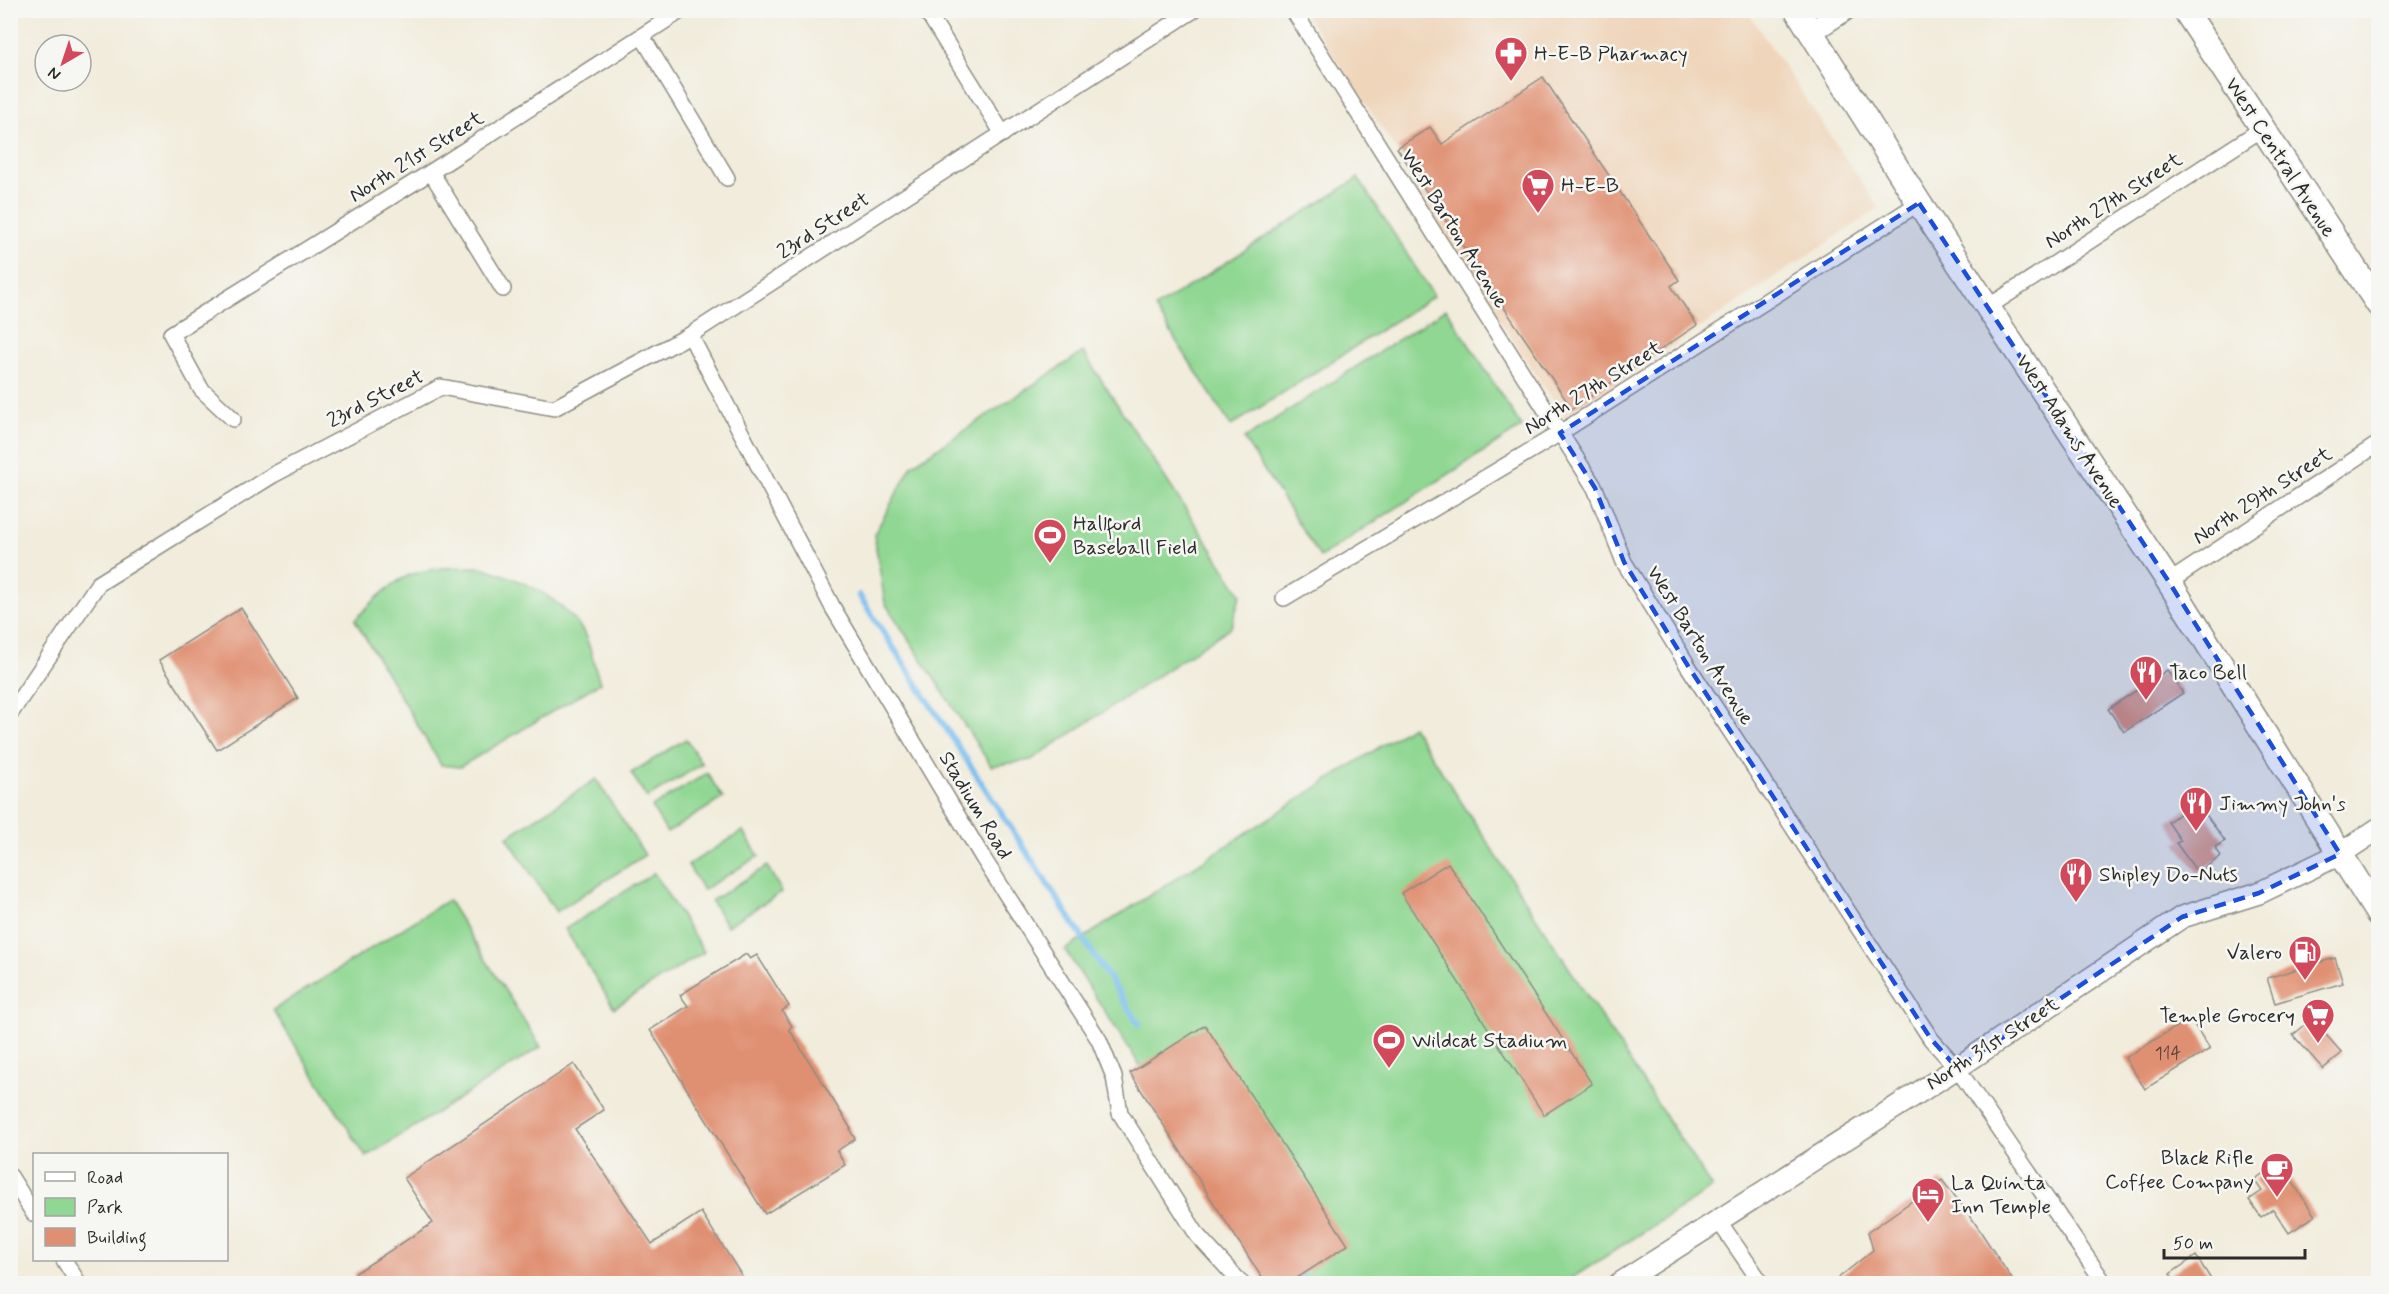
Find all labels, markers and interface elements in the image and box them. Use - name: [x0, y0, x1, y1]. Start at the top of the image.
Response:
- north arrow: [33, 33, 93, 93]
- pharmacy icon: H-E-B Pharmacy: [1493, 35, 1529, 82]
- place label: H-E-B Pharmacy: [1534, 40, 1688, 68]
- text: N: [44, 62, 65, 85]
- street label: West Central Avenue: [2218, 72, 2342, 243]
- street label: North 21st Street: [344, 104, 490, 210]
- street label: West Barton Avenue: [1394, 143, 1515, 314]
- street label: North 27th Street: [2039, 146, 2188, 256]
- supermarket icon: H-E-B: [1520, 167, 1556, 214]
- place label: H-E-B: [1561, 172, 1619, 200]
- street label: 23rd Street: [772, 185, 875, 266]
- street label: North 27th Street: [1519, 334, 1669, 442]
- street label: West Adams Avenue: [2009, 349, 2130, 514]
- street label: 23rd Street: [322, 363, 429, 435]
- street label: North 29th Street: [2188, 440, 2338, 551]
- place label: Hallford Baseball Field: [1073, 510, 1197, 562]
- sports icon: Hallford Baseball Field: [1032, 517, 1068, 564]
- street label: West Barton Avenue: [1640, 560, 1761, 731]
- restaurant icon: Taco Bell: [2128, 654, 2164, 701]
- place label: Taco Bell: [2169, 659, 2247, 687]
- street label: Stadium Road: [932, 746, 1018, 865]
- restaurant icon: Jimmy John's: [2178, 785, 2214, 832]
- place label: Jimmy John's: [2219, 790, 2346, 818]
- restaurant icon: Shipley Do-Nuts: [2058, 856, 2094, 903]
- place label: Shipley Do-Nuts: [2099, 861, 2238, 889]
- fuel station icon: Valero: [2287, 934, 2323, 981]
- place label: Valero: [2227, 939, 2282, 967]
- street label: North 31st Street: [1921, 990, 2065, 1097]
- supermarket icon: Temple Grocery: [2300, 997, 2336, 1044]
- place label: Temple Grocery: [2159, 1002, 2295, 1030]
- sports icon: Wildcat Stadium: [1371, 1022, 1407, 1069]
- place label: Wildcat Stadium: [1412, 1027, 1568, 1055]
- house number: 114: [2155, 1042, 2182, 1066]
- place label: Black Rifle Coffee Company: [2105, 1144, 2254, 1196]
- cafe icon: Black Rifle Coffee Company: [2259, 1151, 2295, 1198]
- legend: [33, 1153, 228, 1261]
- text: Road: [87, 1166, 123, 1190]
- place label: La Quinta Inn Temple: [1951, 1169, 2051, 1221]
- hotel icon: La Quinta Inn Temple: [1910, 1176, 1946, 1223]
- text: Park: [87, 1196, 123, 1220]
- scale bar: [2164, 1222, 2305, 1260]
- text: Building: [87, 1226, 147, 1252]
- text: 50 m: [2173, 1232, 2213, 1256]

